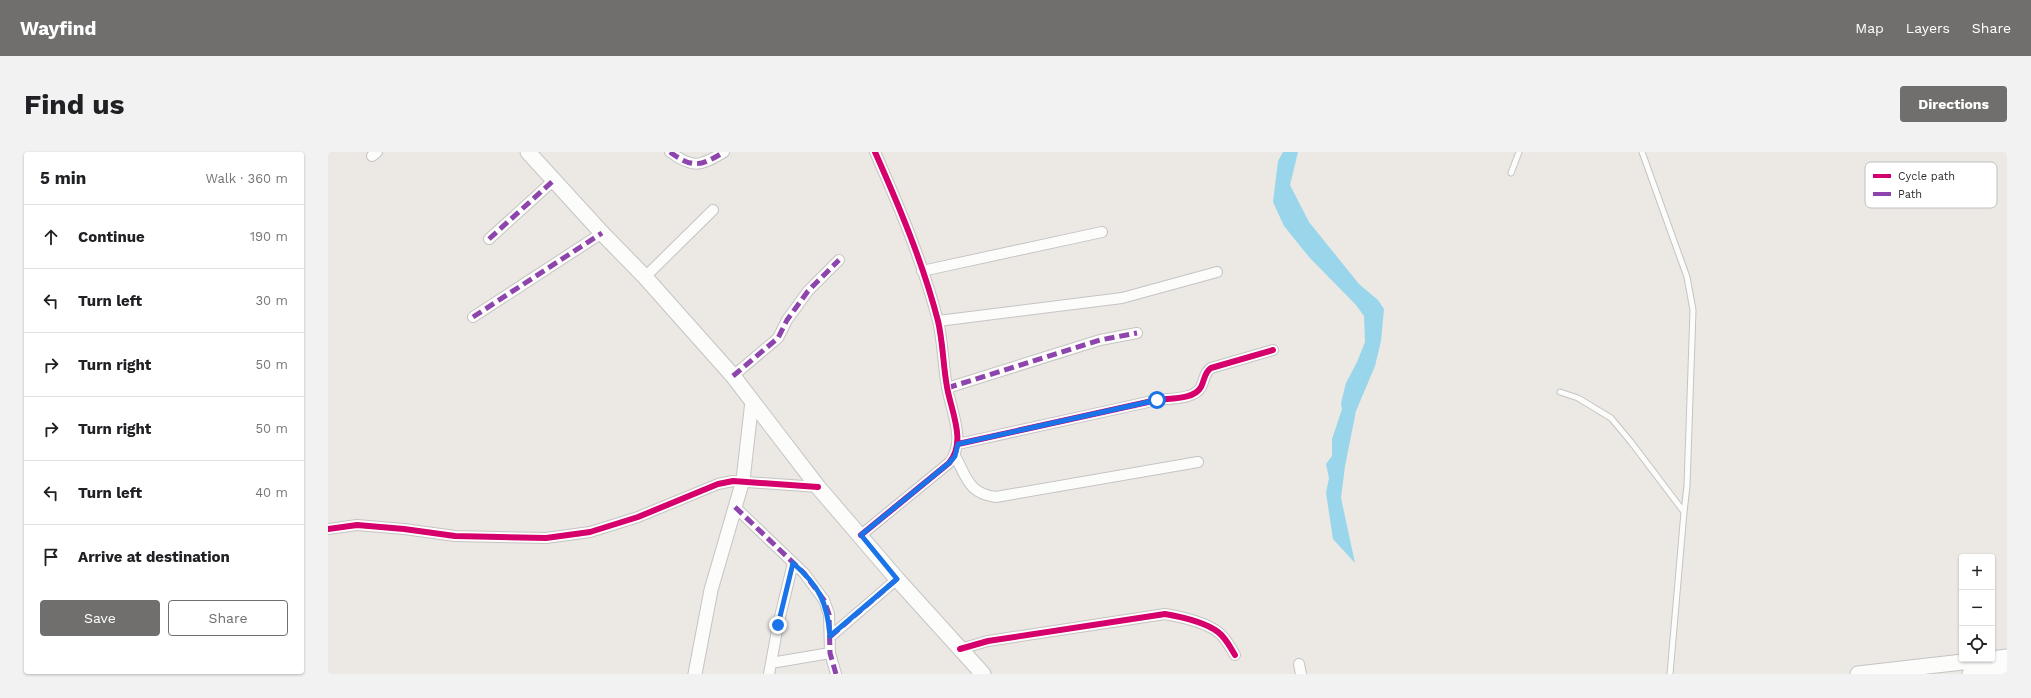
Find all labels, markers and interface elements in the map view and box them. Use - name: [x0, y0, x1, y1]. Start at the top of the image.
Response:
- text: Wayfind: [20, 17, 96, 40]
- text: Map: [1855, 20, 1884, 36]
- text: Layers: [1906, 20, 1950, 36]
- text: Share: [1972, 20, 2011, 36]
- button: Directions: [1900, 86, 2007, 122]
- text: Find us: [24, 88, 124, 121]
- legend: [1865, 162, 1997, 208]
- text: 5 min: [40, 168, 86, 188]
- text: Cycle path: [1898, 170, 1955, 183]
- text: Walk · 360 m: [205, 171, 288, 186]
- text: Path: [1898, 188, 1922, 201]
- icon: ahead: [40, 226, 62, 248]
- text: Continue: [78, 228, 145, 246]
- text: 190 m: [250, 229, 288, 244]
- icon: left: [40, 290, 62, 312]
- text: Turn left: [78, 292, 142, 310]
- text: 30 m: [256, 293, 288, 308]
- icon: right: [40, 354, 62, 376]
- text: Turn right: [78, 356, 151, 374]
- text: 50 m: [256, 357, 288, 372]
- route start: [1148, 391, 1166, 409]
- icon: right: [40, 418, 62, 440]
- text: Turn right: [78, 420, 151, 438]
- text: 50 m: [256, 421, 288, 436]
- icon: left: [40, 482, 62, 504]
- text: Turn left: [78, 484, 142, 502]
- text: 40 m: [255, 485, 288, 500]
- icon: arrive: [40, 546, 62, 568]
- text: Arrive at destination: [78, 548, 230, 566]
- map controls: [1959, 554, 1995, 662]
- button: +: [1959, 554, 1995, 590]
- button: −: [1959, 590, 1995, 626]
- button: Save: [40, 600, 160, 636]
- button: Share: [168, 600, 288, 636]
- route end: [769, 616, 787, 634]
- button: locate: [1959, 626, 1995, 662]

